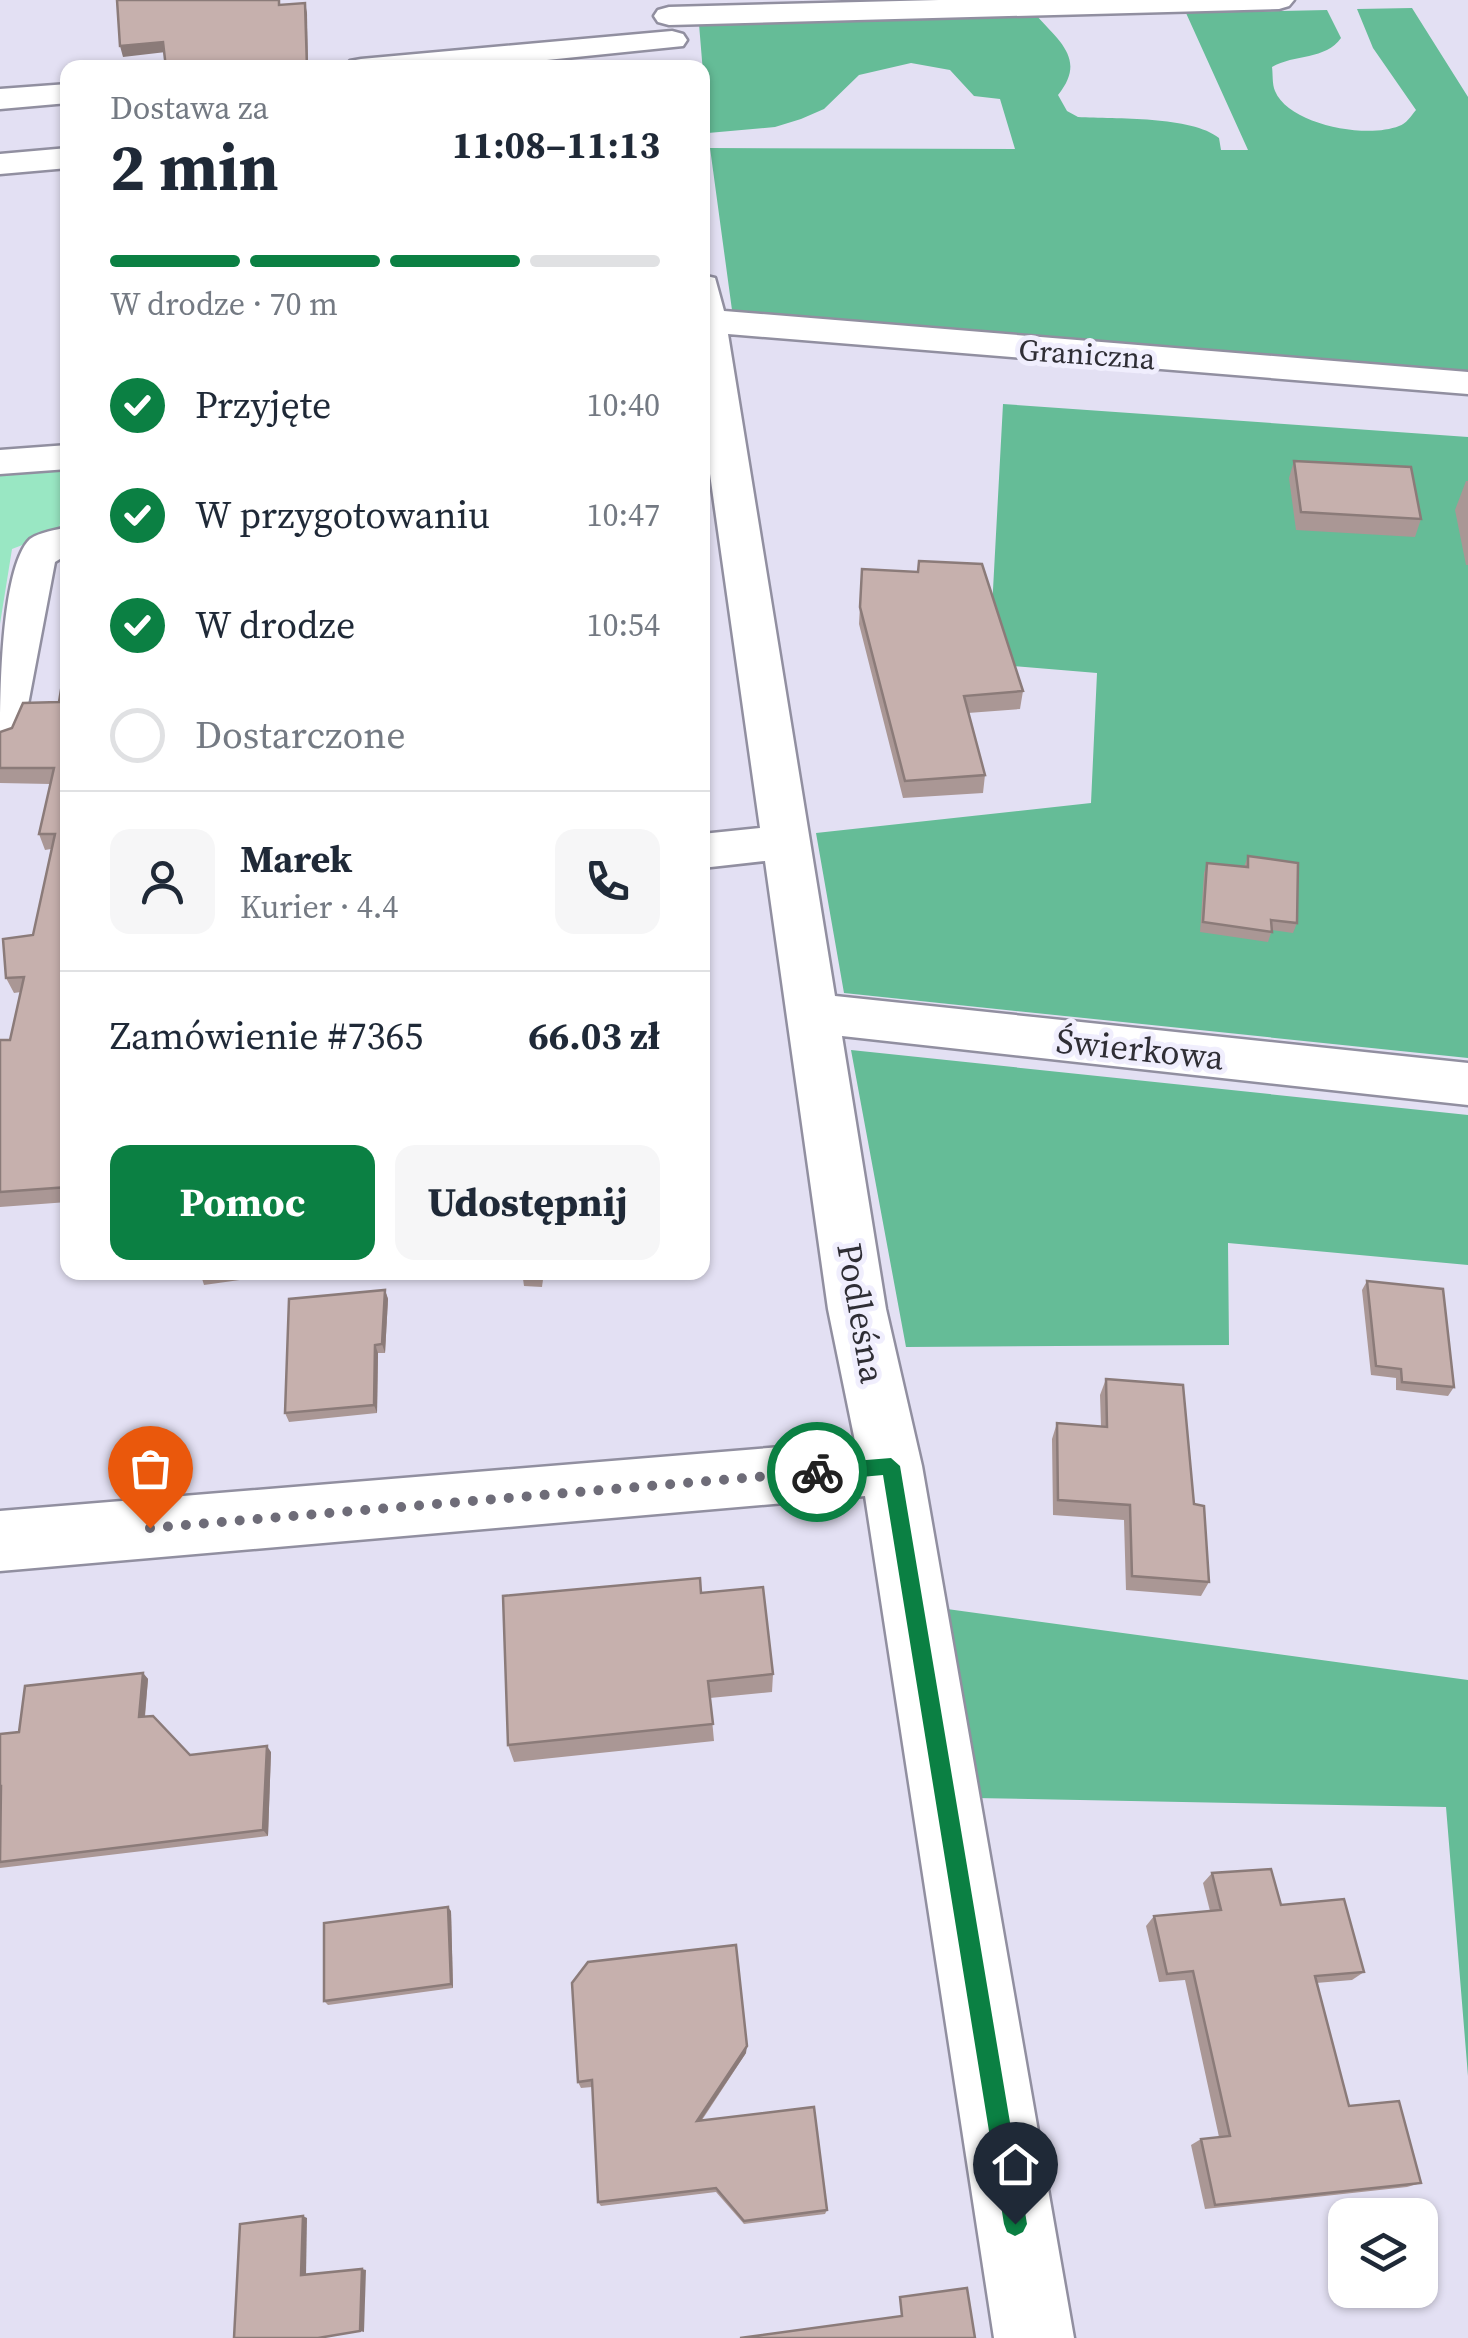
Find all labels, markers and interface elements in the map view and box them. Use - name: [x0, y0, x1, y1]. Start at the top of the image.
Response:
- text: Dostawa za: [110, 86, 269, 130]
- text: 11:08–11:13: [452, 119, 660, 171]
- text: 2 min: [110, 123, 279, 212]
- text: W drodze · 70 m: [110, 282, 338, 326]
- street label: Graniczna: [1017, 329, 1157, 379]
- icon: check: [110, 378, 165, 433]
- text: Przyjęte: [195, 379, 332, 431]
- text: 10:40: [586, 383, 660, 427]
- icon: check: [110, 488, 165, 543]
- text: W przygotowaniu: [195, 489, 490, 541]
- text: 10:47: [586, 493, 660, 537]
- icon: check: [110, 598, 165, 653]
- text: W drodze: [195, 599, 355, 651]
- text: 10:54: [586, 603, 660, 647]
- text: Dostarczone: [195, 709, 406, 761]
- button: person: [110, 829, 215, 934]
- button: phone: [555, 829, 660, 934]
- text: Marek: [240, 833, 352, 885]
- text: Kurier · 4.4: [240, 885, 398, 929]
- text: Zamówienie #7365: [110, 1010, 424, 1062]
- text: 66.03 zł: [528, 1010, 660, 1062]
- street label: Świerkowa: [1054, 1016, 1226, 1082]
- button: Pomoc: [110, 1145, 375, 1260]
- button: Udostępnij: [395, 1145, 660, 1260]
- street label: Podleśna: [825, 1239, 897, 1387]
- courier: [767, 1422, 867, 1522]
- pin: [108, 1426, 193, 1529]
- icon: bag: [123, 1441, 178, 1496]
- icon: bike: [790, 1445, 845, 1500]
- pin: [973, 2122, 1058, 2225]
- icon: home: [988, 2137, 1043, 2192]
- map controls: [1328, 2198, 1438, 2308]
- button: layers: [1328, 2198, 1438, 2308]

